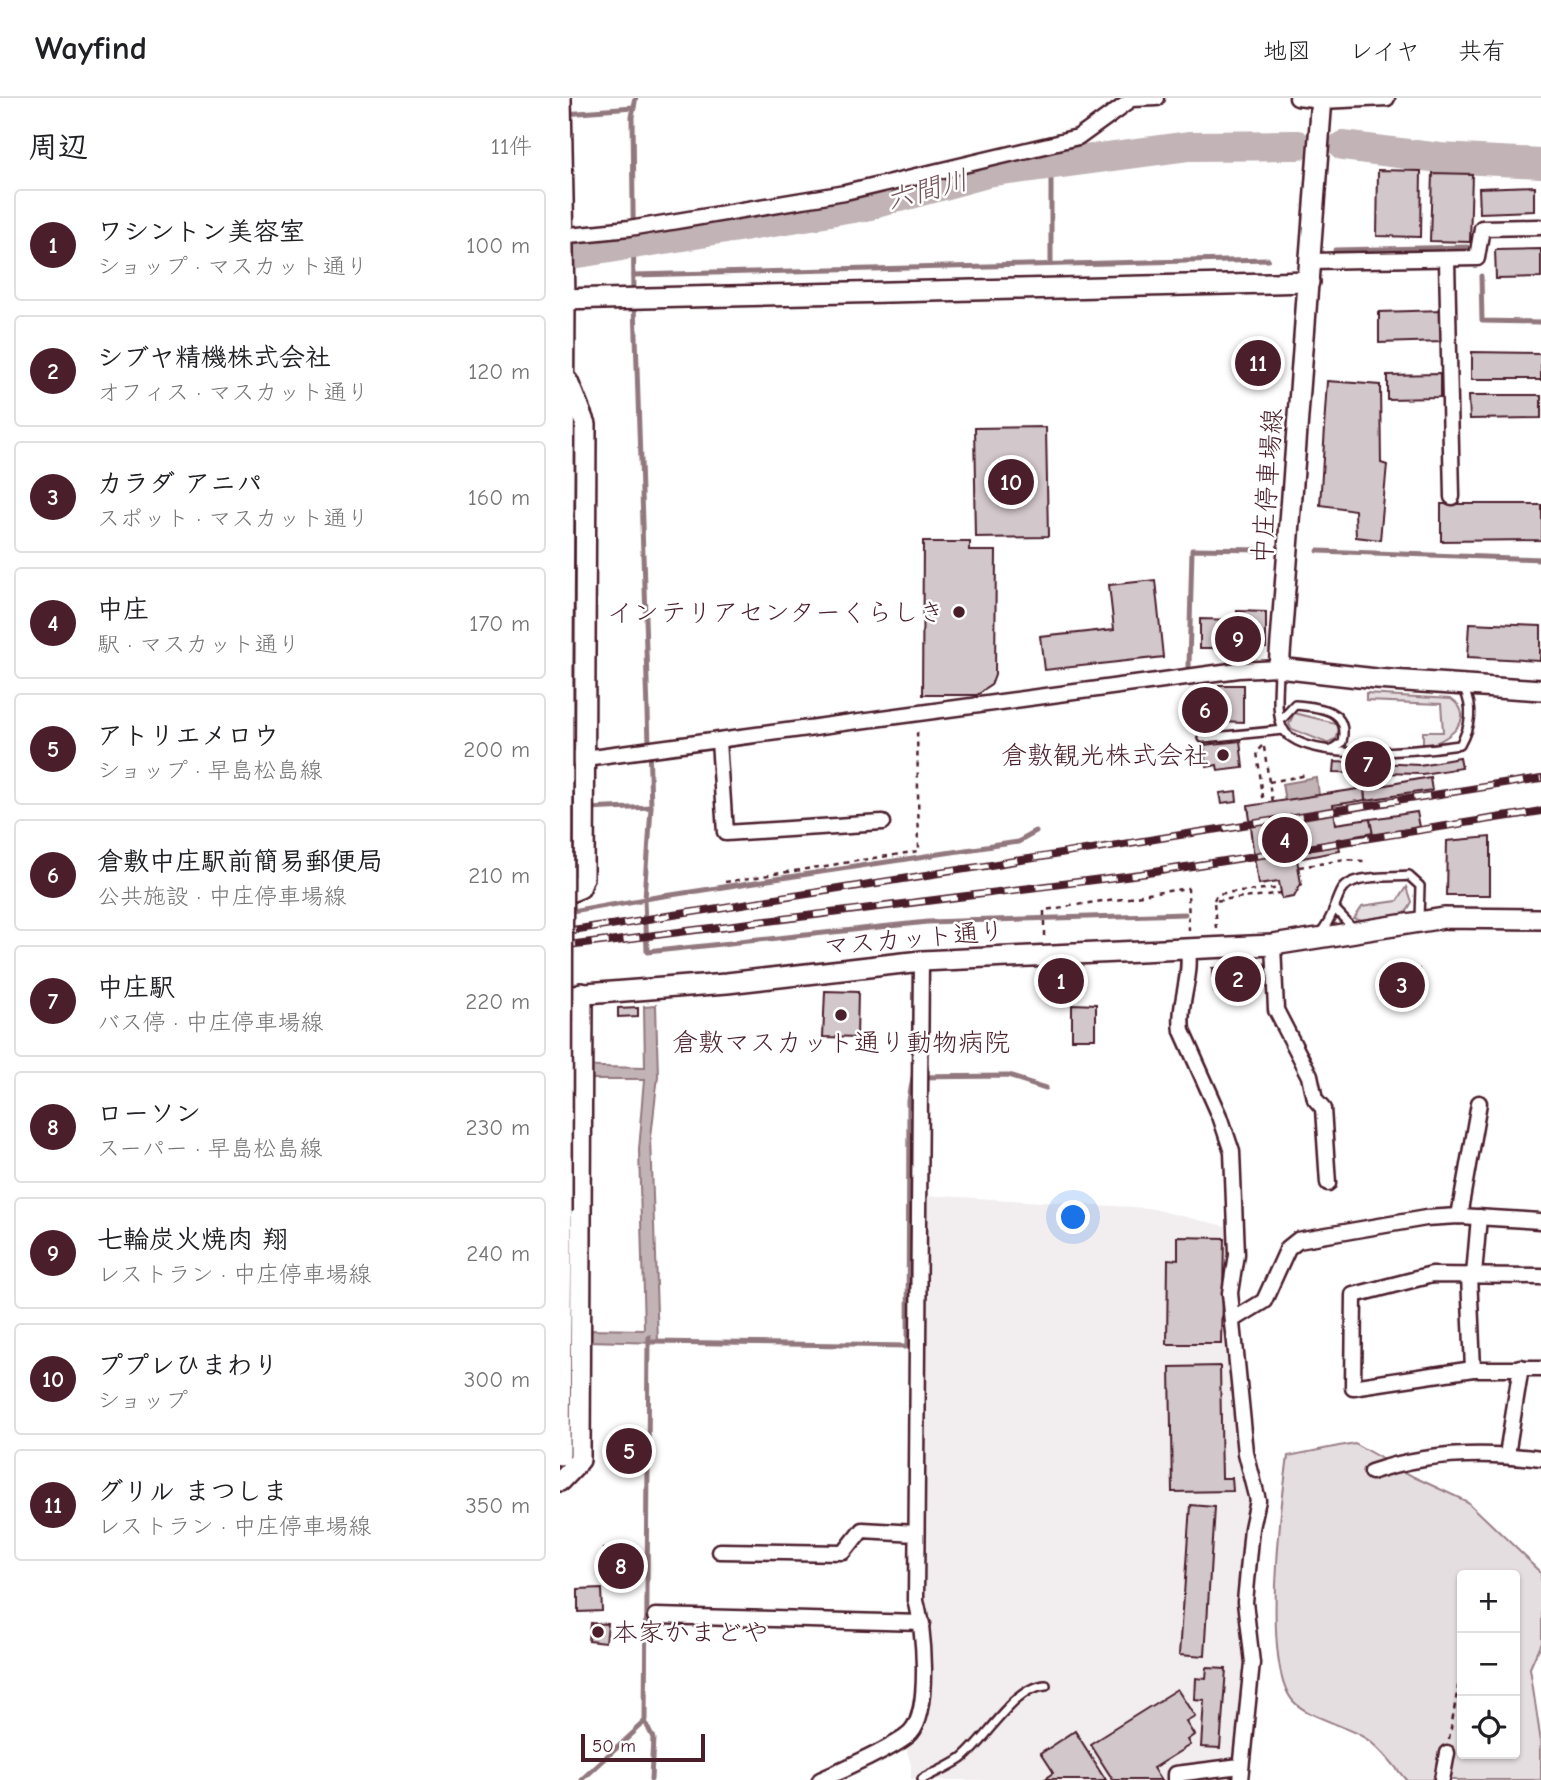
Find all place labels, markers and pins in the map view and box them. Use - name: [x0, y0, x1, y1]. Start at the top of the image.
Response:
- pin: 11: [1235, 337, 1281, 389]
- pin: 10: [988, 456, 1034, 508]
- place label: インテリアセンターくらしき: [607, 598, 945, 628]
- marker: インテリアセンターくらしき: [951, 604, 967, 620]
- pin: 9: [1215, 613, 1261, 665]
- pin: 6: [1182, 684, 1228, 736]
- pin: 7: [1345, 738, 1391, 790]
- place label: 倉敷観光株式会社: [1001, 741, 1209, 771]
- marker: 倉敷観光株式会社: [1215, 747, 1231, 763]
- pin: 4: [1262, 814, 1308, 866]
- pin: 2: [1215, 953, 1261, 1005]
- pin: 1: [1038, 955, 1084, 1007]
- pin: 3: [1379, 959, 1425, 1011]
- marker: 倉敷マスカット通り動物病院: [833, 1007, 849, 1023]
- place label: 倉敷マスカット通り動物病院: [672, 1028, 1010, 1058]
- pin: 5: [606, 1425, 652, 1477]
- pin: 8: [598, 1540, 644, 1592]
- place label: 本家かまどや: [612, 1618, 769, 1648]
- marker: 本家かまどや: [590, 1624, 606, 1640]

